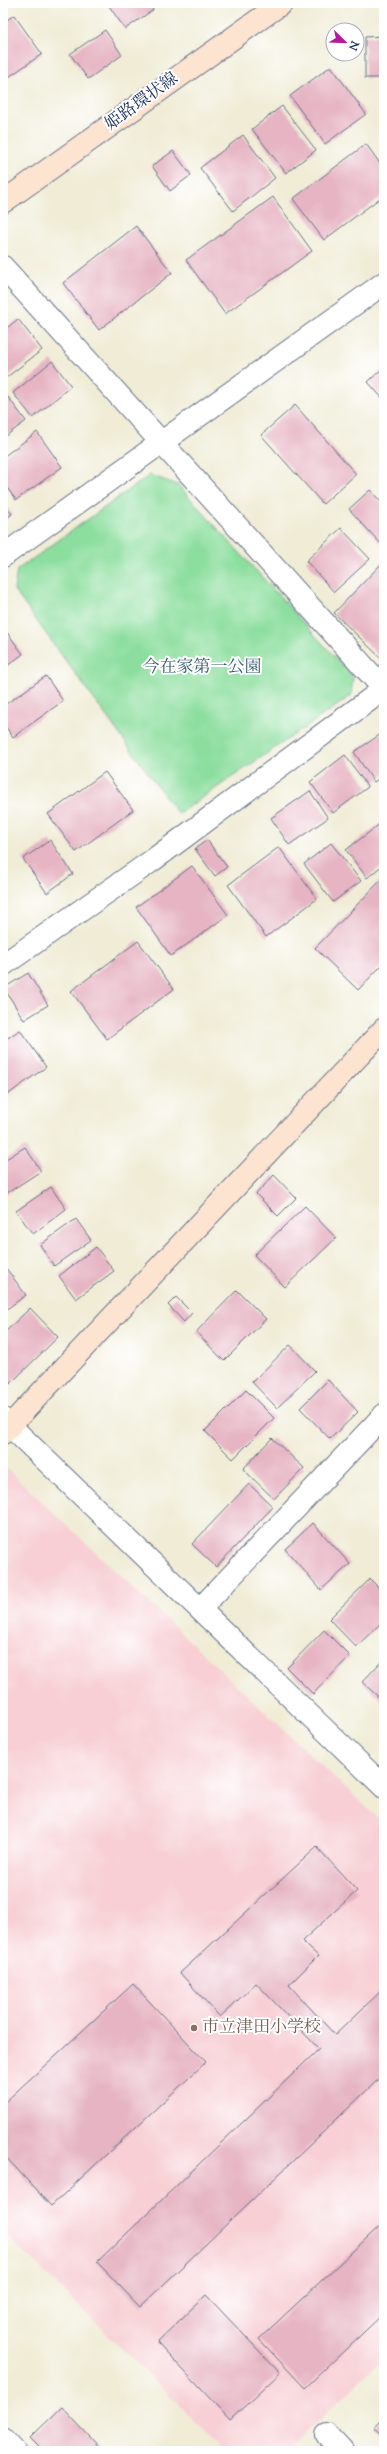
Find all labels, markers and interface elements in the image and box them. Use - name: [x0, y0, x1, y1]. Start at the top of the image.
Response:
- north arrow: [325, 22, 365, 62]
- text: N: [344, 37, 363, 53]
- street label: 姫路環状線: [101, 67, 183, 137]
- park label: 今在家第一公園: [143, 656, 262, 680]
- place label: 市立津田小学校: [202, 2016, 321, 2040]
- marker: 市立津田小学校: [189, 2023, 199, 2033]

